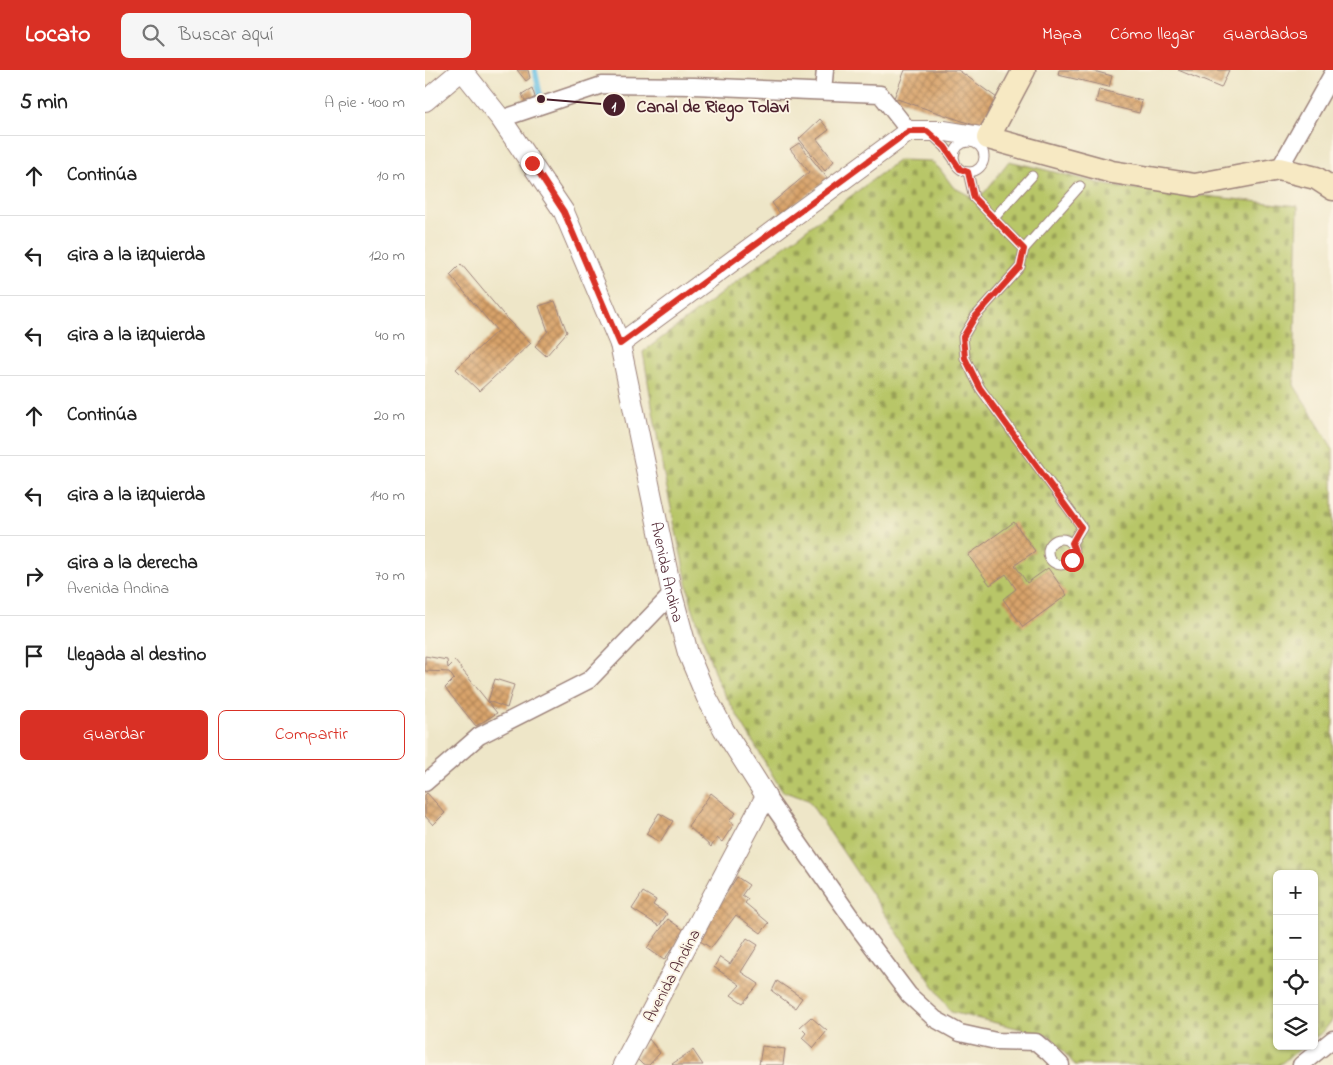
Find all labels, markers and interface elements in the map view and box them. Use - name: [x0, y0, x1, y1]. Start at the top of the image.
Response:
- search box: [121, 13, 471, 58]
- text: Locato: [25, 18, 91, 53]
- icon: search: [139, 21, 167, 49]
- text: Buscar aquí: [179, 22, 274, 49]
- text: Mapa: [1042, 22, 1082, 48]
- text: Cómo llegar: [1110, 22, 1195, 48]
- text: Guardados: [1223, 22, 1308, 48]
- text: 5 min: [20, 88, 68, 118]
- callout: Canal de Riego Tolavi: [601, 89, 799, 122]
- text: A pie · 400 m: [324, 91, 405, 115]
- text: Canal de Riego Tolavi: [637, 95, 789, 122]
- text: 1: [612, 96, 617, 118]
- route end: [521, 152, 544, 175]
- icon: ahead: [20, 162, 48, 190]
- text: Continúa: [67, 162, 137, 189]
- text: 10 m: [377, 164, 405, 188]
- icon: left: [20, 242, 48, 270]
- text: Gira a la izquierda: [67, 242, 205, 269]
- text: 120 m: [369, 244, 405, 268]
- icon: left: [20, 322, 48, 350]
- text: Gira a la izquierda: [67, 322, 205, 349]
- text: 40 m: [375, 324, 405, 348]
- icon: ahead: [20, 402, 48, 430]
- text: Continúa: [67, 402, 137, 429]
- text: 20 m: [374, 404, 405, 428]
- icon: left: [20, 482, 48, 510]
- text: Gira a la izquierda: [67, 482, 205, 509]
- text: 140 m: [370, 484, 405, 508]
- street label: Avenida Andina: [643, 520, 689, 625]
- route start: [1061, 549, 1084, 572]
- text: Gira a la derecha: [67, 550, 198, 577]
- icon: right: [20, 562, 48, 590]
- text: 70 m: [375, 564, 405, 588]
- text: Avenida Andina: [67, 577, 169, 601]
- icon: arrive: [20, 642, 48, 670]
- text: Llegada al destino: [67, 642, 206, 669]
- button: Guardar: [20, 710, 208, 760]
- button: Compartir: [218, 710, 405, 760]
- map controls: [1273, 870, 1318, 1050]
- button: +: [1273, 870, 1318, 915]
- button: −: [1273, 915, 1318, 960]
- street label: Avenida Andina: [638, 925, 707, 1027]
- button: locate: [1273, 960, 1318, 1005]
- button: layers: [1273, 1005, 1318, 1050]

